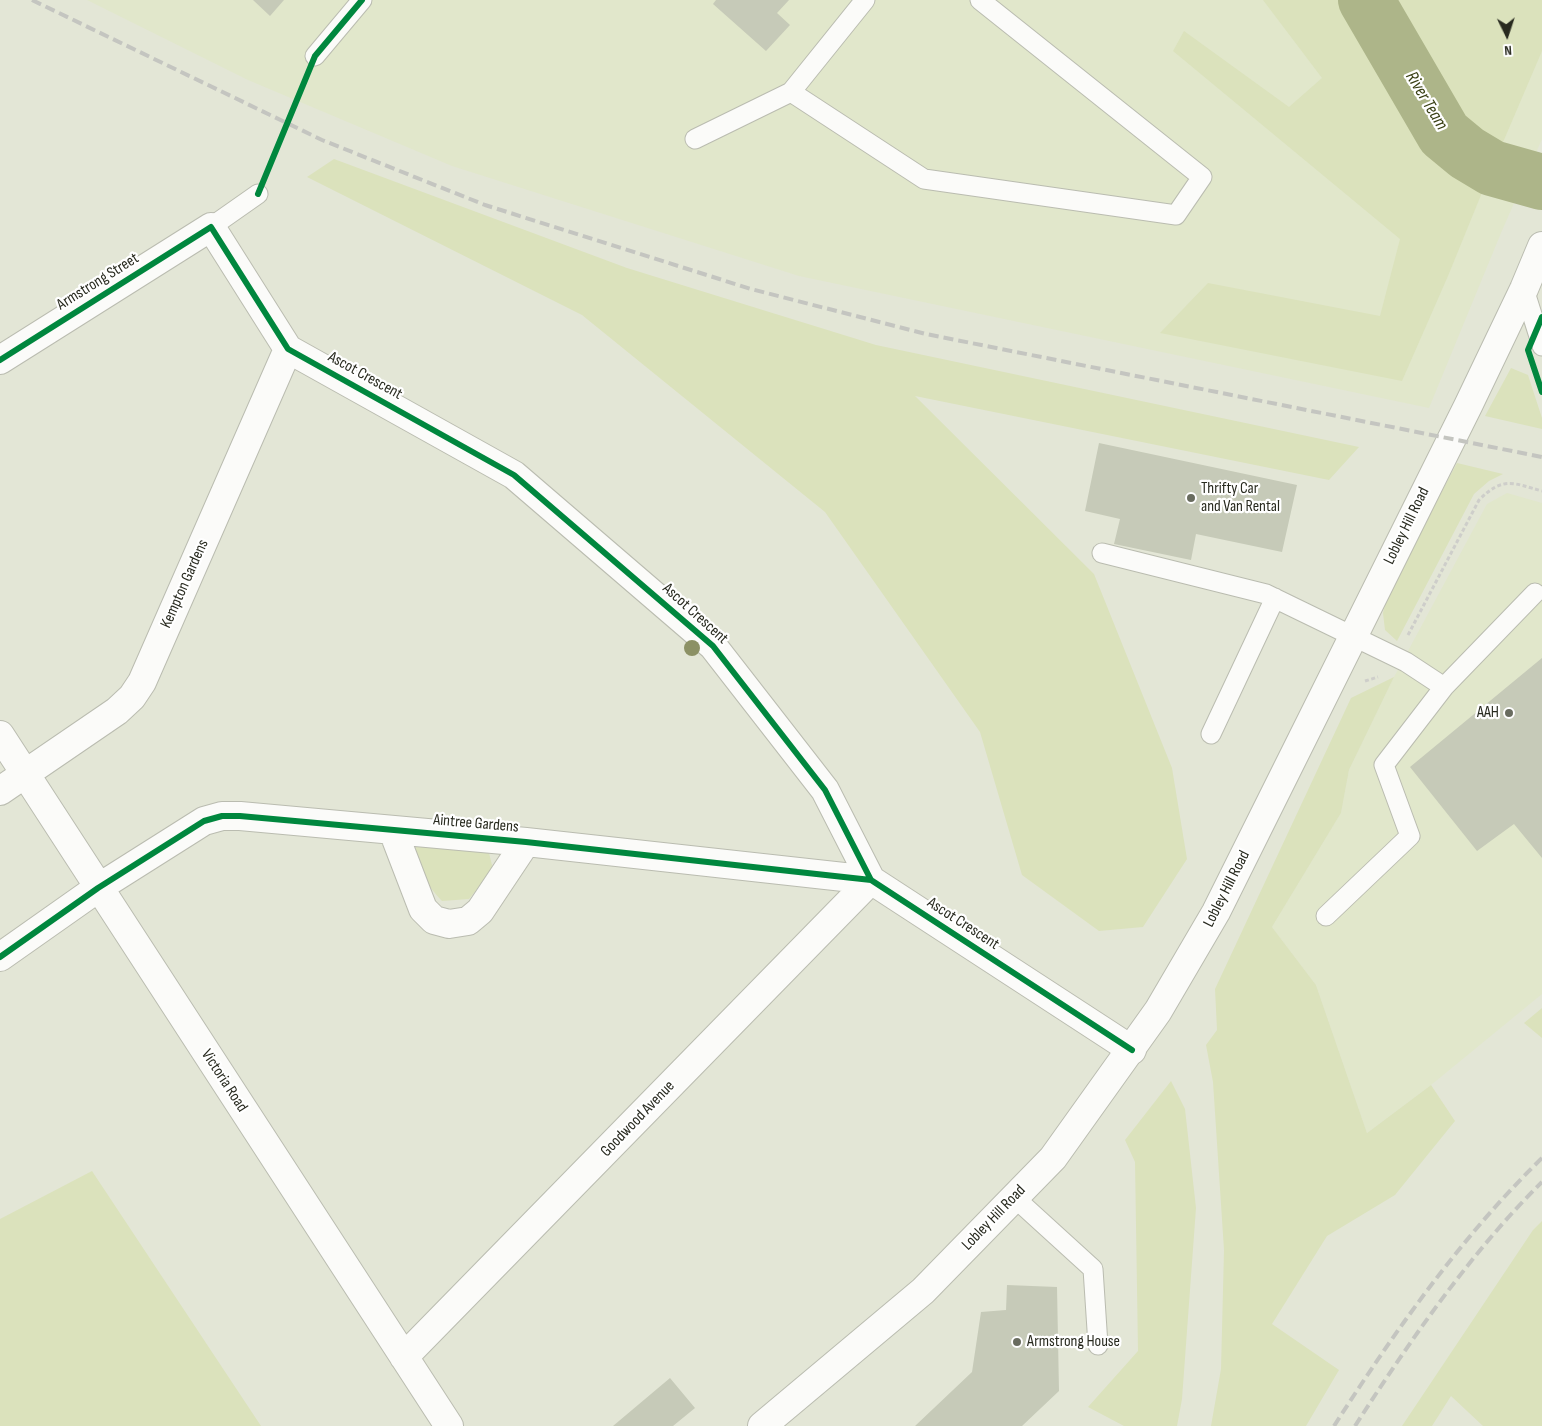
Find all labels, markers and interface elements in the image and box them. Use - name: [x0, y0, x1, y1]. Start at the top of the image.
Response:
- north arrow: [1482, 10, 1532, 60]
- text: N: [1504, 42, 1512, 59]
- water label: River Team: [1400, 68, 1452, 134]
- street label: Armstrong Street: [53, 249, 143, 315]
- street label: Ascot Crescent: [325, 348, 405, 404]
- place label: Thrifty Car and Van Rental: [1201, 479, 1280, 517]
- street label: Lobley Hill Road: [1380, 484, 1434, 568]
- marker: Thrifty Car and Van Rental: [1185, 492, 1197, 504]
- street label: Kempton Gardens: [157, 537, 213, 631]
- street label: Ascot Crescent: [658, 579, 732, 649]
- place label: AAH: [1477, 703, 1499, 723]
- marker: AAH: [1503, 707, 1515, 719]
- street label: Aintree Gardens: [433, 811, 519, 837]
- street label: Lobley Hill Road: [1200, 848, 1254, 930]
- street label: Ascot Crescent: [923, 894, 1003, 954]
- street label: Victoria Road: [197, 1046, 251, 1116]
- street label: Goodwood Avenue: [597, 1077, 679, 1161]
- street label: Lobley Hill Road: [958, 1181, 1030, 1255]
- place label: Armstrong House: [1027, 1332, 1120, 1352]
- marker: Armstrong House: [1011, 1336, 1023, 1348]

